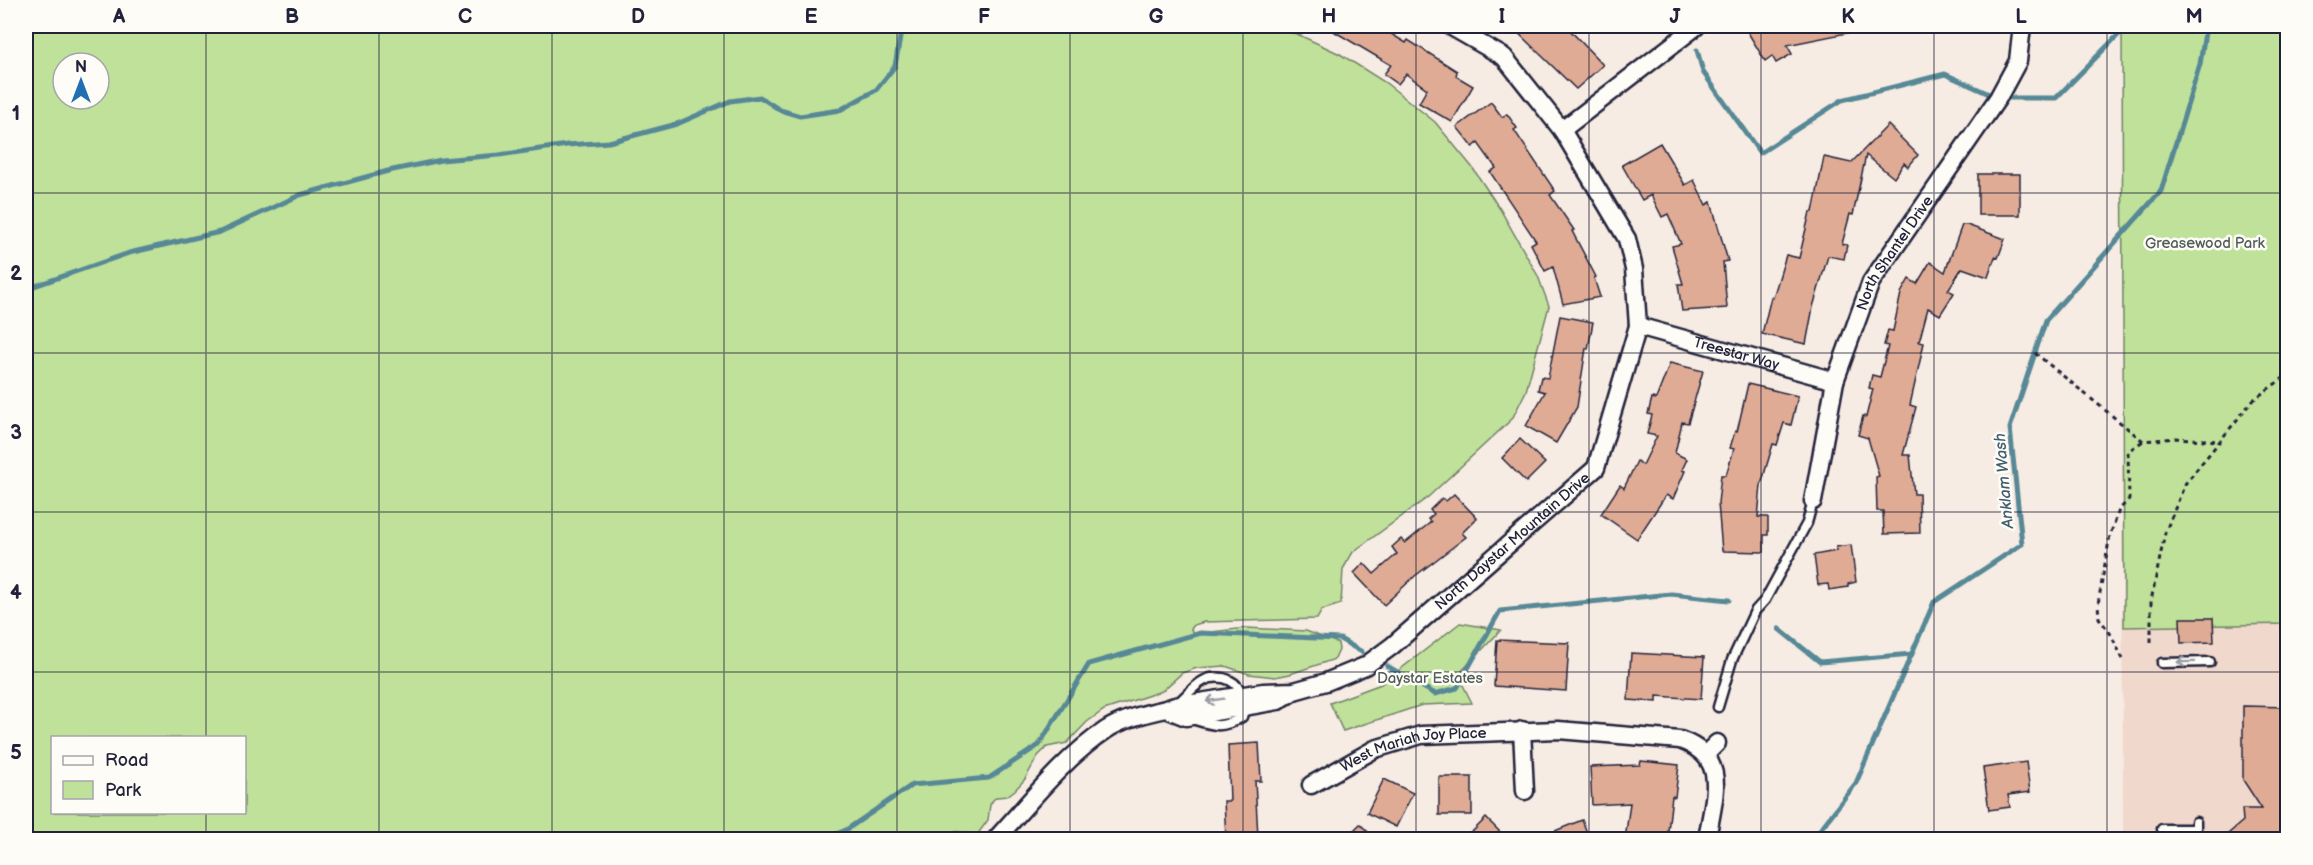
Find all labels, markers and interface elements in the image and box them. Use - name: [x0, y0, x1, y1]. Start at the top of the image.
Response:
- text: A: [112, 5, 126, 29]
- text: B: [285, 5, 299, 29]
- text: C: [458, 5, 472, 29]
- text: D: [631, 5, 645, 29]
- text: E: [805, 5, 818, 29]
- text: F: [978, 5, 990, 29]
- text: G: [1149, 5, 1164, 29]
- text: H: [1322, 5, 1336, 29]
- text: I: [1499, 5, 1505, 29]
- text: J: [1670, 5, 1682, 29]
- text: K: [1841, 5, 1855, 29]
- text: L: [2015, 5, 2027, 29]
- text: M: [2185, 5, 2203, 29]
- north arrow: [51, 51, 111, 111]
- text: N: [75, 58, 87, 77]
- text: 1: [12, 102, 20, 126]
- street label: North Shantel Drive: [1852, 192, 1938, 313]
- park label: Greasewood Park: [2145, 234, 2266, 253]
- text: 2: [10, 262, 22, 286]
- street label: Treestar Way: [1691, 333, 1781, 375]
- text: 3: [10, 421, 22, 445]
- water label: Anklam Wash: [1991, 432, 2018, 530]
- street label: North Daystar Mountain Drive: [1431, 468, 1594, 614]
- text: 4: [10, 581, 22, 605]
- one-way arrow: [2177, 656, 2197, 668]
- park label: Daystar Estates: [1377, 669, 1483, 688]
- one-way arrow: [1206, 694, 1226, 705]
- street label: West Mariah Joy Place: [1337, 724, 1487, 777]
- legend: [51, 736, 246, 814]
- text: 5: [10, 741, 22, 765]
- text: Road: [105, 750, 149, 771]
- text: Park: [105, 780, 141, 801]

